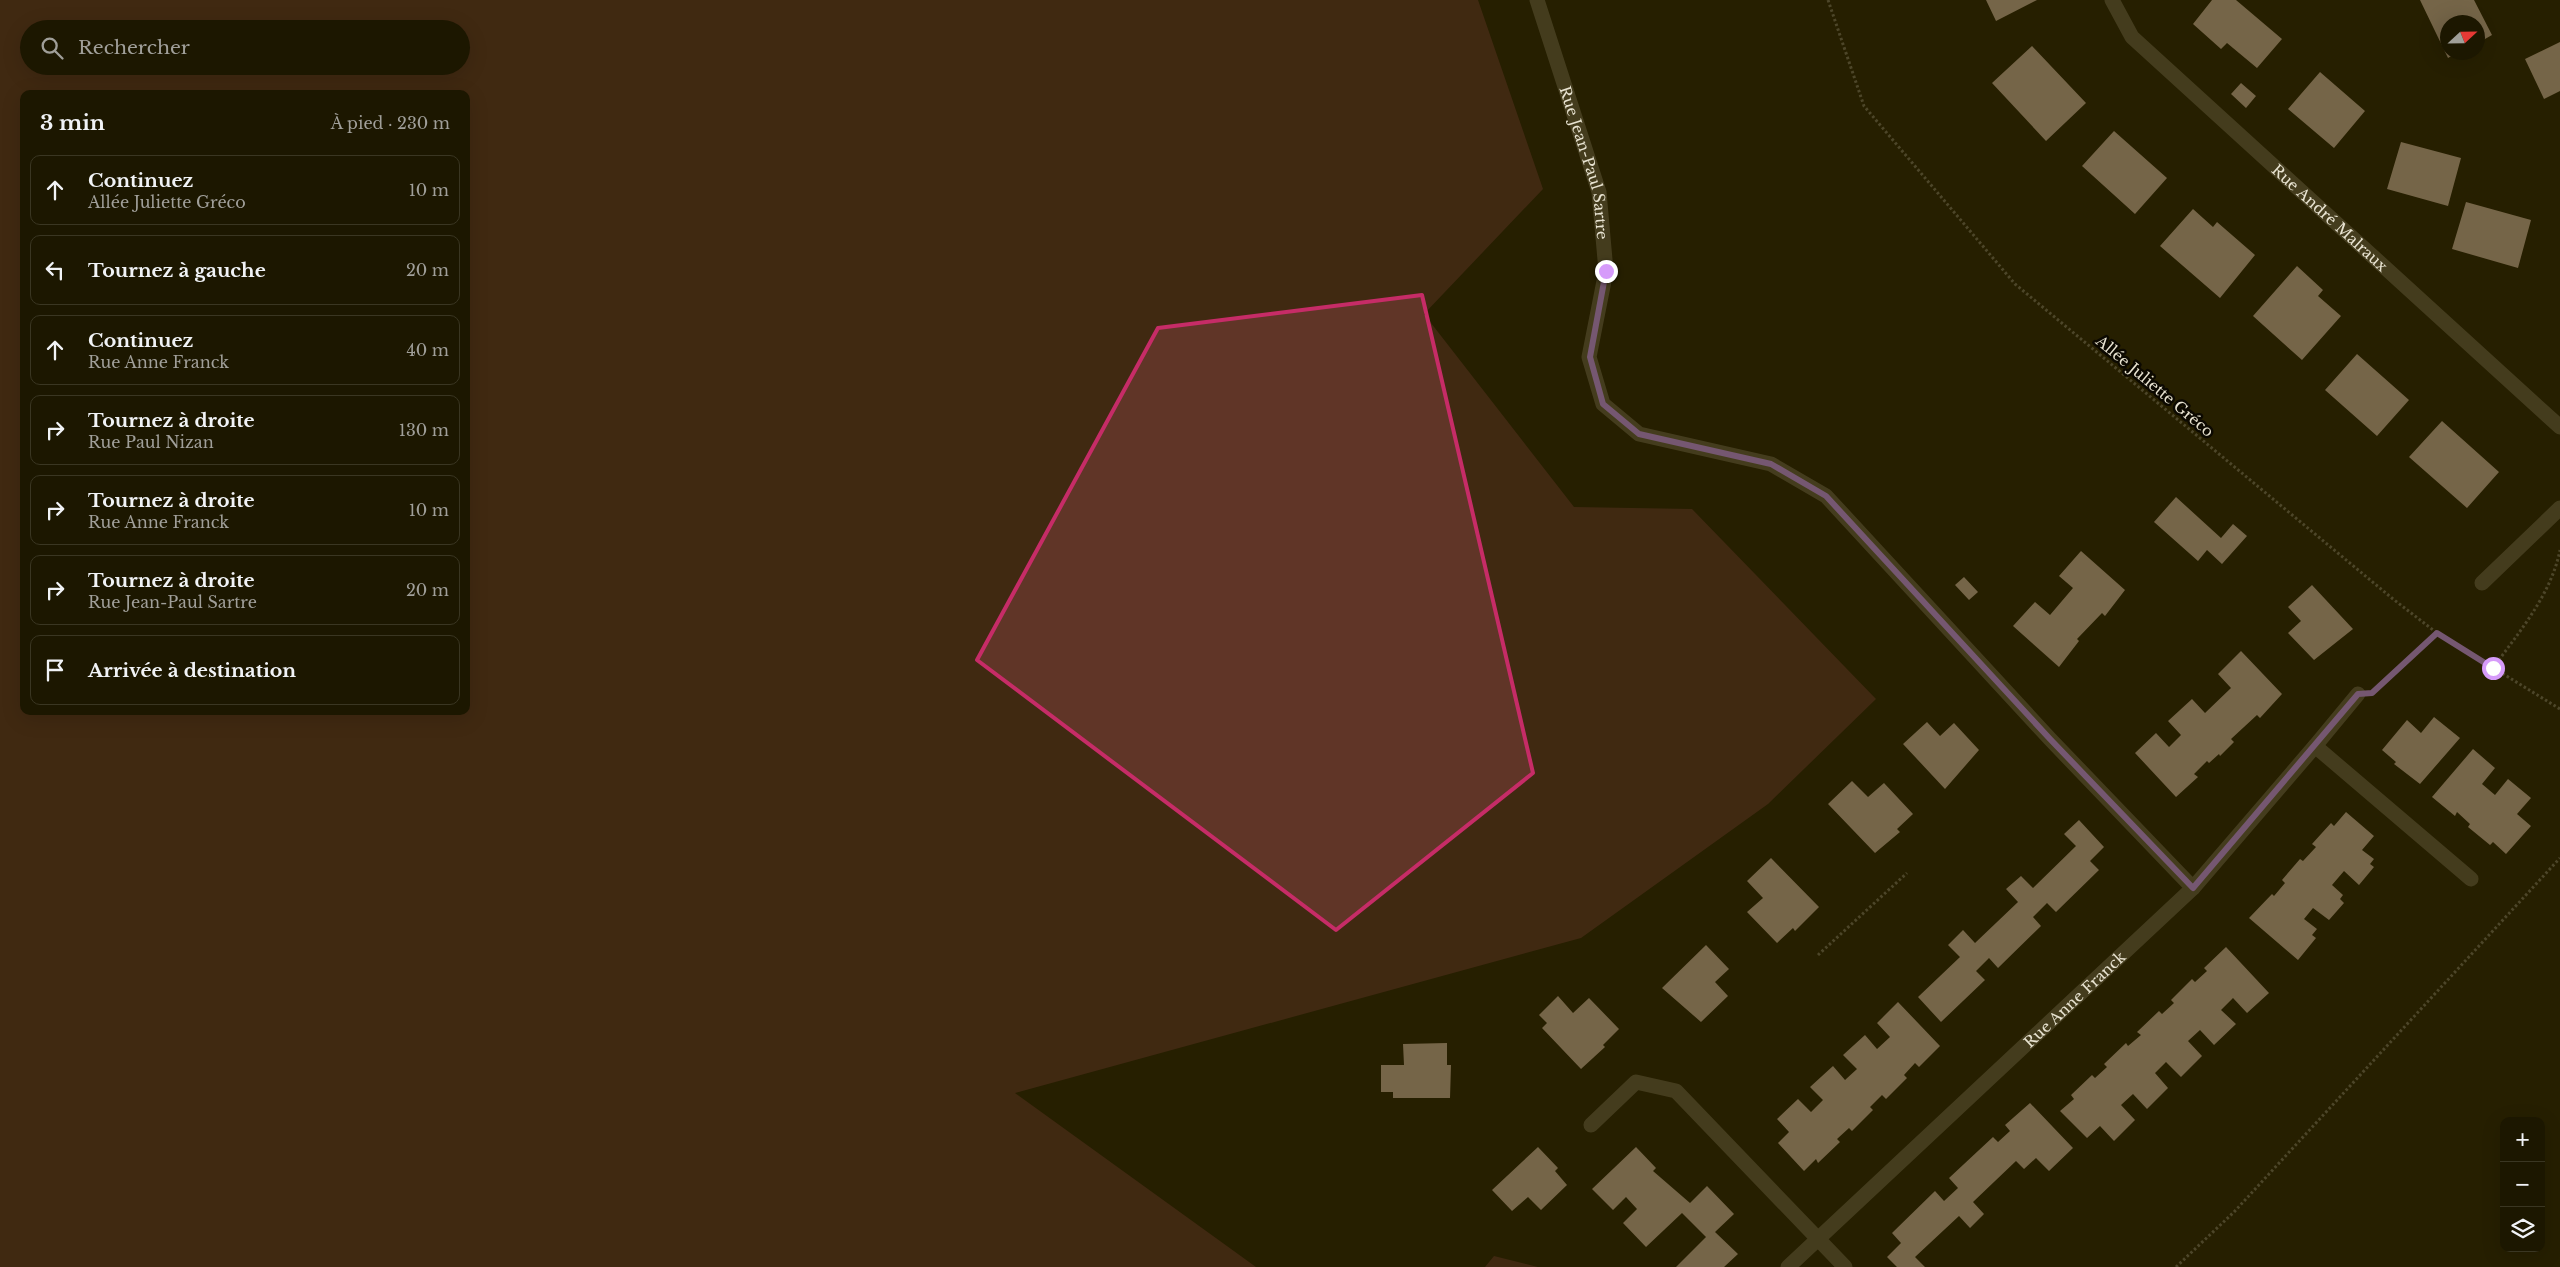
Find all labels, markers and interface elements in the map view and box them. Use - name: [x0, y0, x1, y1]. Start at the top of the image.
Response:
- north arrow: [2440, 15, 2485, 60]
- search box: [20, 20, 470, 75]
- icon: search: [38, 34, 66, 62]
- text: Rechercher: [78, 36, 190, 59]
- street label: Rue Jean-Paul Sartre: [1556, 83, 1613, 240]
- text: 3 min: [40, 110, 105, 136]
- text: À pied · 230 m: [331, 113, 450, 133]
- street label: Rue André Malraux: [2268, 160, 2392, 275]
- text: Continuez: [88, 169, 193, 192]
- icon: ahead: [41, 176, 69, 204]
- text: 10 m: [409, 180, 449, 200]
- text: Allée Juliette Gréco: [88, 192, 246, 212]
- icon: left: [41, 256, 69, 284]
- text: Tournez à gauche: [88, 259, 266, 282]
- text: 20 m: [406, 260, 449, 280]
- route end: [1595, 260, 1618, 283]
- text: Continuez: [88, 329, 193, 352]
- street label: Allée Juliette Gréco: [2092, 331, 2218, 441]
- icon: ahead: [41, 336, 69, 364]
- text: 40 m: [406, 340, 449, 360]
- text: Rue Anne Franck: [88, 352, 229, 372]
- text: Tournez à droite: [88, 409, 255, 432]
- icon: right: [41, 416, 69, 444]
- text: 130 m: [399, 420, 449, 440]
- text: Rue Paul Nizan: [88, 432, 214, 452]
- text: Tournez à droite: [88, 489, 255, 512]
- icon: right: [41, 496, 69, 524]
- text: 10 m: [409, 500, 449, 520]
- text: Rue Anne Franck: [88, 512, 229, 532]
- text: Tournez à droite: [88, 569, 255, 592]
- icon: right: [41, 576, 69, 604]
- text: 20 m: [406, 580, 449, 600]
- text: Rue Jean-Paul Sartre: [88, 592, 257, 612]
- icon: arrive: [41, 656, 69, 684]
- route start: [2482, 657, 2505, 680]
- text: Arrivée à destination: [88, 659, 296, 682]
- street label: Rue Anne Franck: [2019, 946, 2130, 1051]
- map controls: [2500, 1117, 2545, 1252]
- button: +: [2500, 1117, 2545, 1162]
- button: −: [2500, 1162, 2545, 1207]
- button: layers: [2500, 1207, 2545, 1252]

